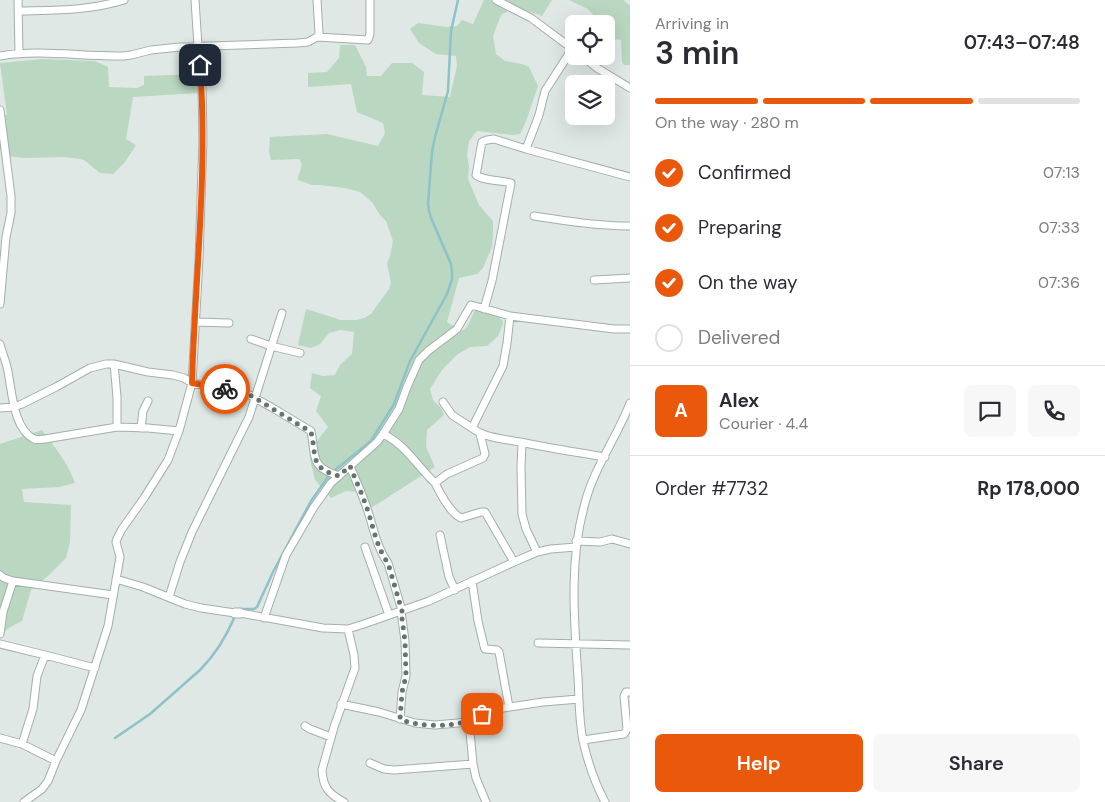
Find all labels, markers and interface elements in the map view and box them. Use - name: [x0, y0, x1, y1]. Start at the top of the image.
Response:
- text: Arriving in: [655, 13, 729, 34]
- map controls: [565, 15, 615, 125]
- button: locate: [565, 15, 615, 65]
- text: 07:43–07:48: [964, 30, 1080, 55]
- text: 3 min: [655, 32, 739, 74]
- pin: [179, 44, 221, 86]
- icon: home: [186, 51, 214, 79]
- button: layers: [565, 75, 615, 125]
- text: On the way · 280 m: [655, 112, 799, 133]
- icon: check: [655, 159, 683, 187]
- text: Confirmed: [698, 160, 791, 185]
- text: 07:13: [1043, 162, 1080, 183]
- icon: check: [655, 214, 683, 242]
- text: Preparing: [698, 215, 782, 240]
- text: 07:33: [1039, 217, 1080, 238]
- icon: check: [655, 269, 683, 297]
- text: On the way: [698, 270, 798, 295]
- text: 07:36: [1038, 272, 1080, 293]
- text: Delivered: [698, 325, 780, 350]
- courier: [200, 364, 250, 414]
- icon: bike: [211, 375, 239, 403]
- button: chat: [964, 385, 1016, 437]
- button: phone: [1028, 385, 1080, 437]
- text: Alex: [719, 388, 759, 413]
- text: A: [674, 398, 688, 423]
- text: Courier · 4.4: [719, 413, 808, 434]
- text: Order #7732: [655, 476, 768, 501]
- text: Rp 178,000: [977, 476, 1080, 501]
- pin: [461, 693, 503, 735]
- icon: bag: [468, 700, 496, 728]
- button: Help: [655, 734, 863, 792]
- button: Share: [873, 734, 1080, 792]

